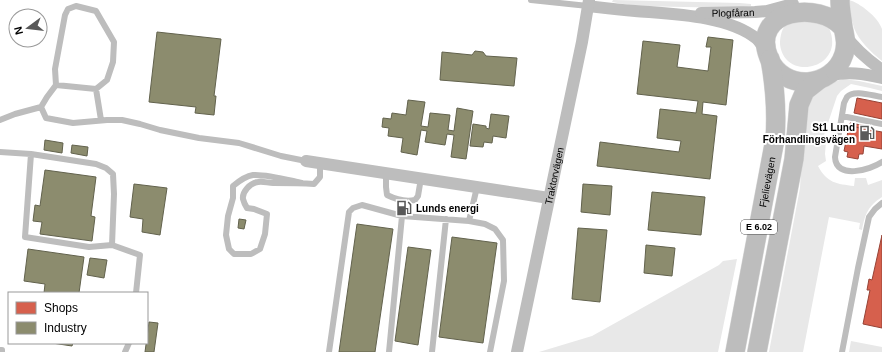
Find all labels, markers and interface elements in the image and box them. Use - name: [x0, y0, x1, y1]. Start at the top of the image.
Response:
- street label: Plogfåran: [711, 7, 755, 19]
- north arrow: [8, 8, 48, 48]
- text: N: [12, 25, 25, 36]
- place label: St1 Lund Förhandlingsvägen: [763, 122, 855, 145]
- fuel station icon: St1 Lund Förhandlingsvägen: [858, 124, 876, 142]
- street label: Traktorvägen: [543, 146, 566, 206]
- street label: Fjelievägen: [757, 156, 778, 208]
- fuel station icon: Lunds energi: [395, 199, 413, 217]
- place label: Lunds energi: [416, 203, 479, 214]
- road number: E 6.02: [741, 220, 777, 234]
- legend: [8, 292, 148, 344]
- text: Shops: [44, 301, 78, 315]
- text: Industry: [44, 321, 87, 335]

